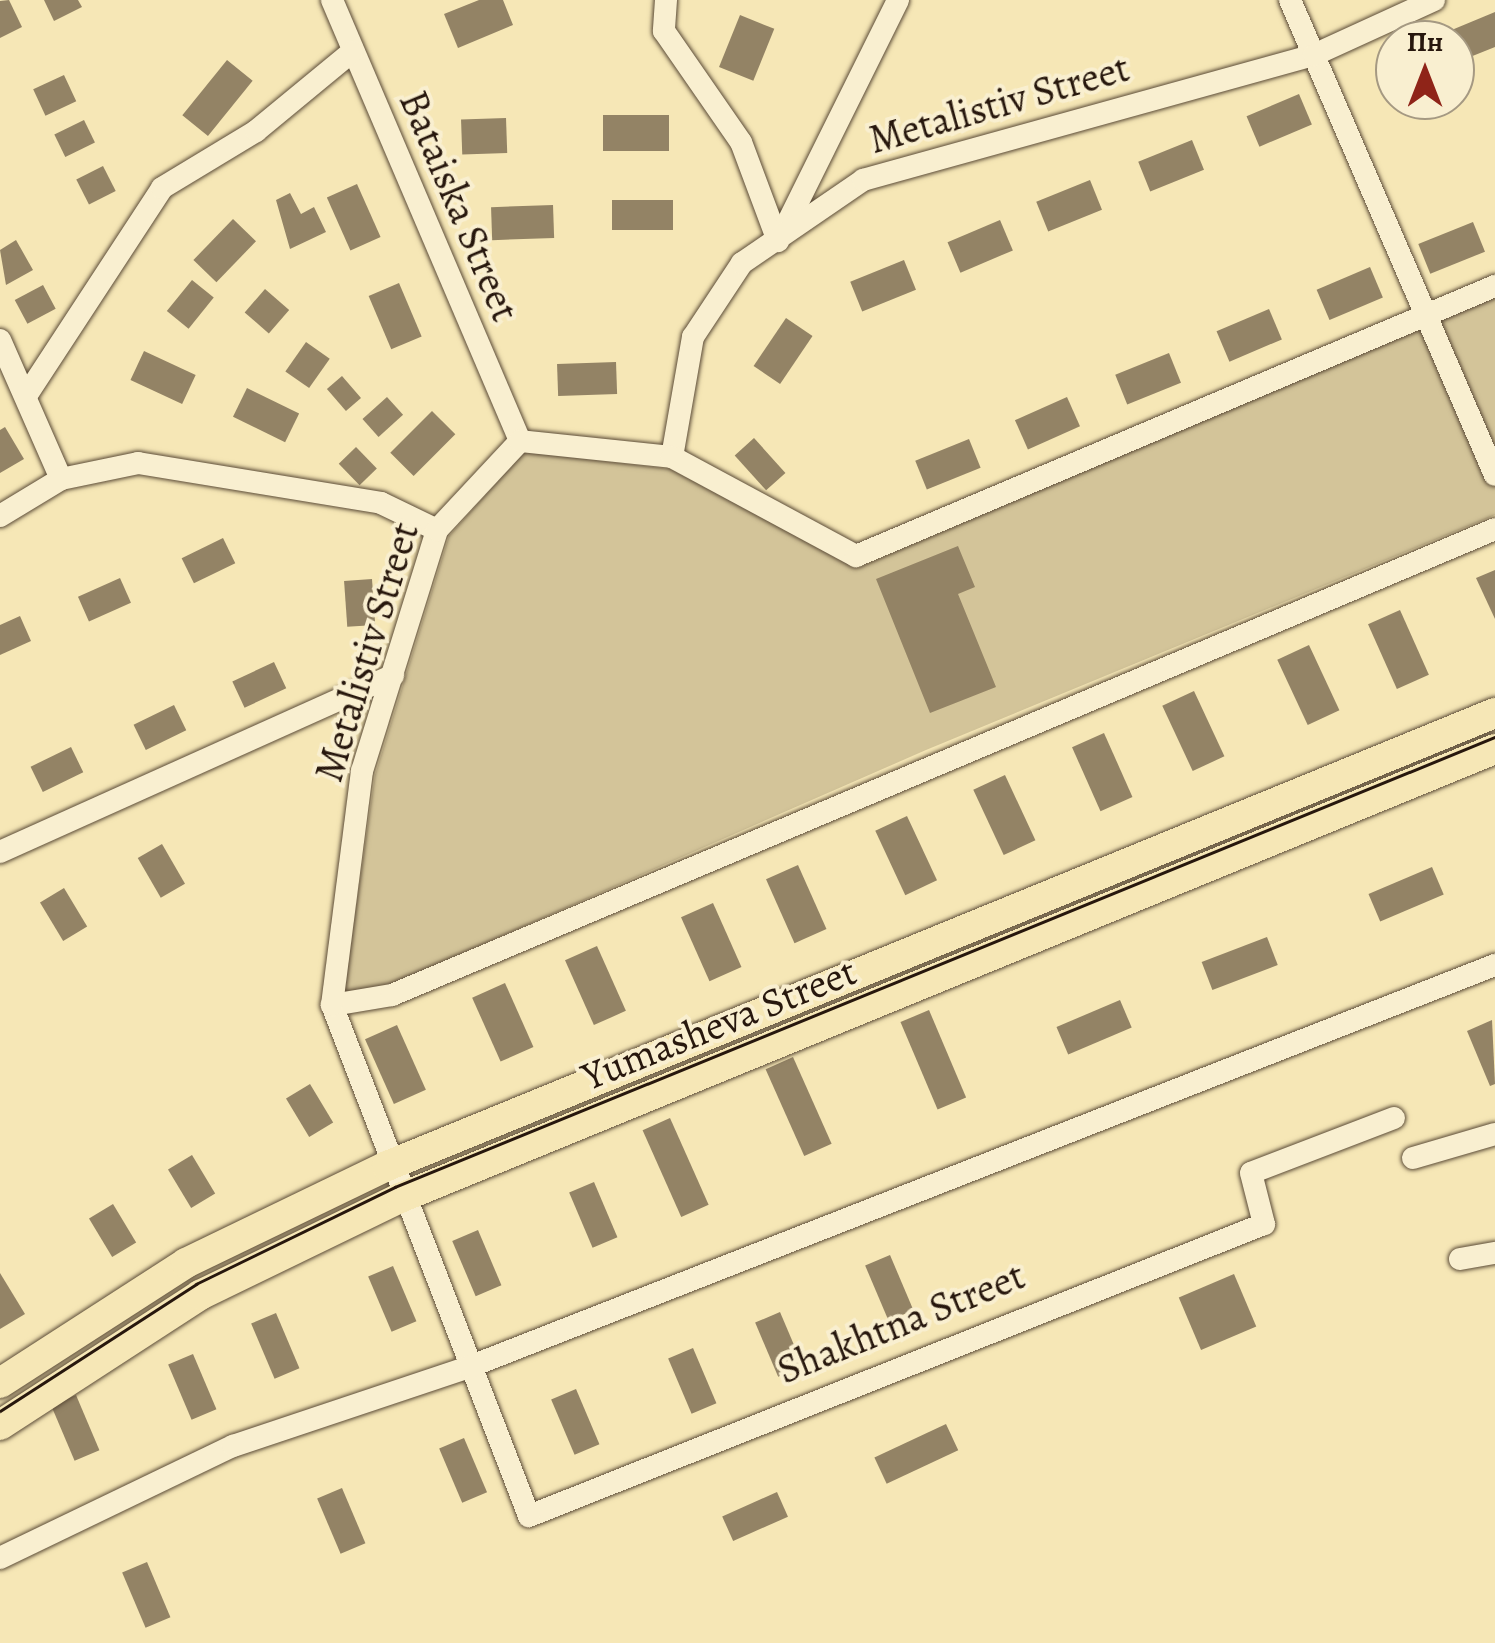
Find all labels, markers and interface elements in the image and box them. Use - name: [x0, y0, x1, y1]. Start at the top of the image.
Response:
- north arrow: [1375, 20, 1475, 120]
- text: Пн: [1407, 23, 1443, 61]
- street label: Metalistiv Street: [863, 44, 1135, 164]
- street label: Bataiska Street: [389, 84, 529, 328]
- street label: Metalistiv Street: [305, 517, 429, 787]
- street label: Yumasheva Street: [575, 947, 863, 1101]
- street label: Shakhtna Street: [771, 1252, 1031, 1394]

